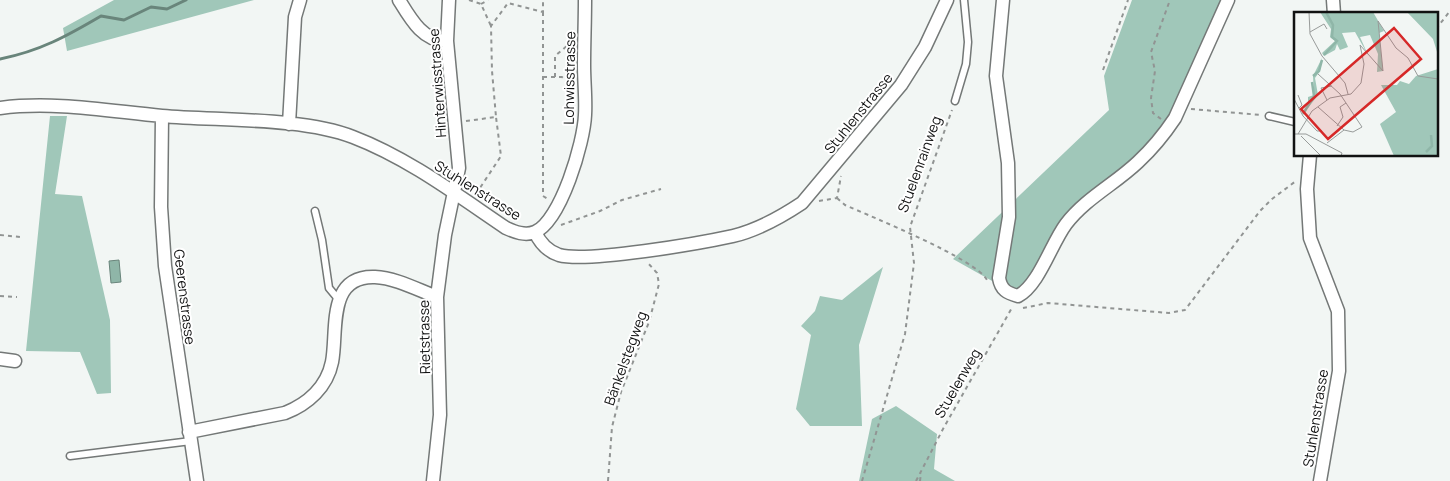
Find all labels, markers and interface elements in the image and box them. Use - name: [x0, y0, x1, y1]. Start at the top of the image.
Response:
- inset map: [1294, 12, 1438, 156]
- street label: Hinterwisstrasse: [424, 28, 450, 138]
- street label: Lohwisstrasse: [559, 31, 579, 125]
- street label: Stuhlenstrasse: [820, 69, 896, 157]
- street label: Stuelenrainweg: [893, 113, 945, 215]
- street label: Stuhlenstrasse: [431, 156, 525, 224]
- street label: Geerenstrasse: [170, 248, 200, 346]
- street label: Rietstrasse: [414, 300, 434, 374]
- street label: Bänkelstegweg: [599, 308, 651, 408]
- street label: Stuelenweg: [929, 345, 985, 421]
- street label: Stuhlenstrasse: [1298, 368, 1332, 468]

